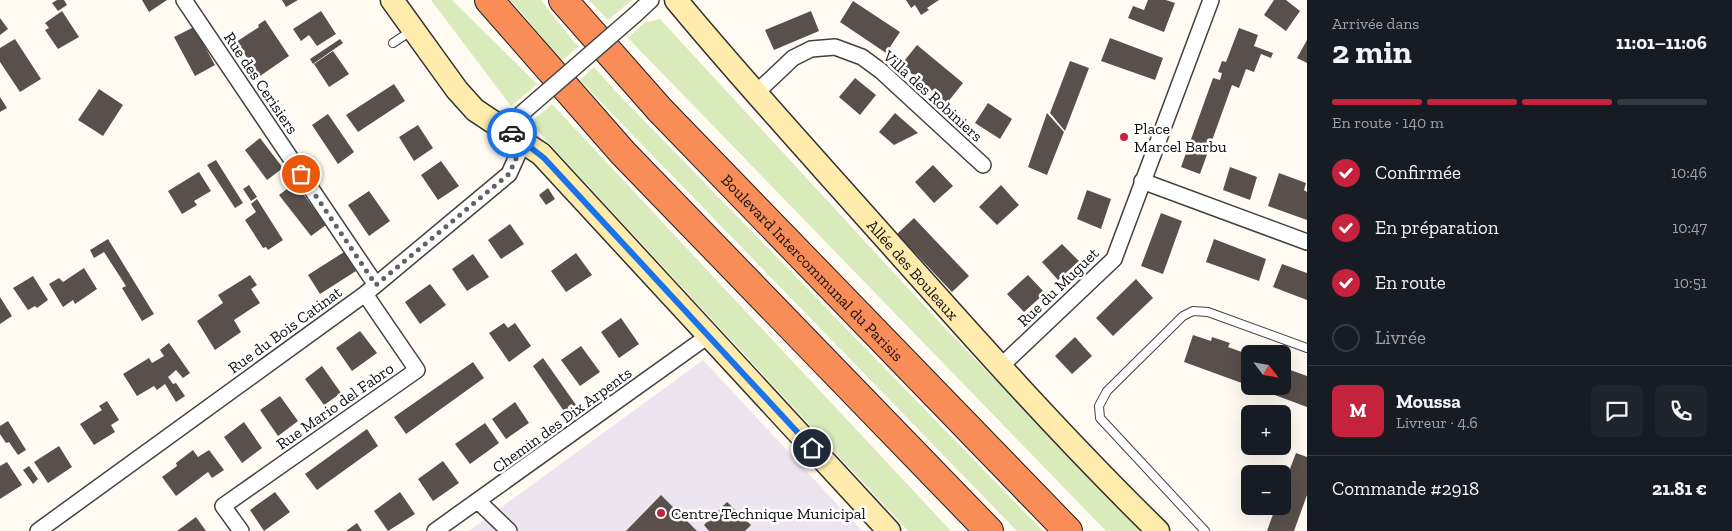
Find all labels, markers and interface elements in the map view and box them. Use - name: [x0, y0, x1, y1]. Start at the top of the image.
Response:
- text: Arrivée dans: [1332, 14, 1419, 33]
- street label: Rue des Cerisiers: [220, 28, 302, 138]
- text: 11:01–11:06: [1616, 31, 1707, 54]
- text: 2 min: [1332, 33, 1412, 71]
- street label: Villa des Robiniers: [879, 46, 987, 146]
- courier: [487, 108, 537, 158]
- text: En route · 140 m: [1332, 113, 1444, 132]
- icon: car: [498, 119, 526, 147]
- place label: Place Marcel Barbu: [1134, 119, 1227, 156]
- marker: Place Marcel Barbu: [1118, 131, 1130, 143]
- pin: [280, 153, 322, 195]
- icon: check: [1332, 159, 1360, 187]
- icon: bag: [287, 160, 315, 188]
- text: Confirmée: [1375, 161, 1461, 184]
- text: 10:46: [1671, 163, 1707, 182]
- street label: Boulevard Intercommunal du Parisis: [718, 170, 908, 365]
- icon: check: [1332, 214, 1360, 242]
- street label: Allée des Bouleaux: [863, 215, 963, 324]
- text: En préparation: [1375, 216, 1499, 239]
- text: 10:47: [1672, 218, 1707, 237]
- street label: Rue du Muguet: [1014, 244, 1103, 330]
- icon: check: [1332, 269, 1360, 297]
- text: En route: [1375, 271, 1446, 294]
- text: 10:51: [1674, 273, 1707, 292]
- street label: Rue du Bois Catinat: [225, 282, 346, 378]
- text: Livrée: [1375, 326, 1426, 349]
- north arrow: [1241, 345, 1291, 395]
- map controls: [1241, 345, 1291, 515]
- street label: Rue Mario del Fabro: [273, 358, 397, 454]
- street label: Chemin des Dix Arpents: [489, 363, 635, 477]
- button: chat: [1591, 385, 1643, 437]
- button: phone: [1655, 385, 1707, 437]
- text: Moussa: [1396, 390, 1461, 413]
- text: M: [1349, 399, 1367, 422]
- button: +: [1241, 405, 1291, 455]
- text: Livreur · 4.6: [1396, 413, 1478, 432]
- pin: [791, 427, 833, 469]
- icon: home: [798, 434, 826, 462]
- button: −: [1241, 465, 1291, 515]
- text: Commande #2918: [1332, 477, 1479, 500]
- text: 21.81 €: [1652, 477, 1707, 500]
- place label: Centre Technique Municipal: [671, 504, 866, 523]
- marker: Centre Technique Municipal: [655, 507, 667, 519]

